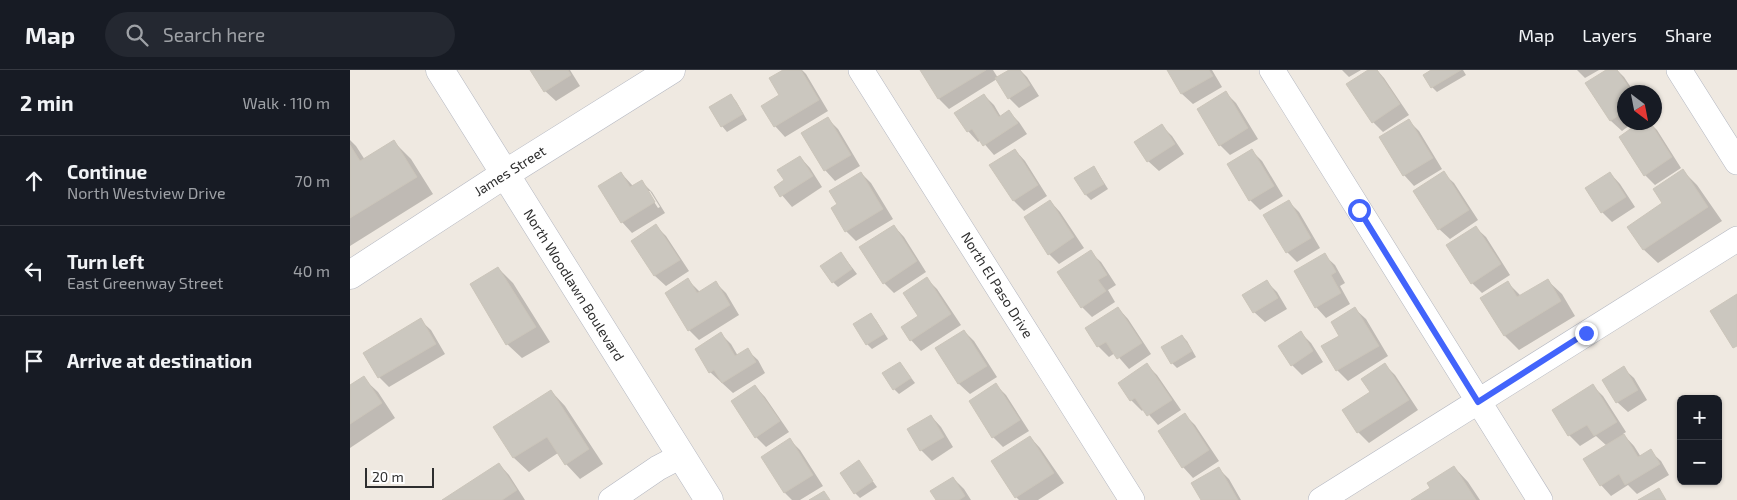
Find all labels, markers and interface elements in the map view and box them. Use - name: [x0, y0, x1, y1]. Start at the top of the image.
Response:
- search box: [105, 12, 455, 57]
- text: Map: [25, 20, 75, 49]
- icon: search: [123, 21, 151, 49]
- text: Search here: [163, 23, 265, 46]
- text: Map: [1518, 24, 1554, 46]
- text: Layers: [1582, 24, 1637, 46]
- text: Share: [1665, 24, 1712, 46]
- north arrow: [1617, 85, 1662, 130]
- text: 2 min: [20, 90, 74, 115]
- text: Walk · 110 m: [243, 93, 330, 112]
- street label: James Street: [471, 142, 549, 199]
- text: Continue: [67, 160, 147, 183]
- icon: ahead: [20, 167, 48, 195]
- text: 70 m: [295, 171, 330, 190]
- text: North Westview Drive: [67, 183, 226, 202]
- route start: [1348, 199, 1371, 222]
- street label: North Woodlawn Boulevard: [521, 206, 628, 364]
- street label: North El Paso Drive: [958, 228, 1037, 341]
- text: Turn left: [67, 250, 144, 273]
- icon: left: [20, 257, 48, 285]
- text: 40 m: [293, 261, 330, 280]
- text: East Greenway Street: [67, 273, 223, 292]
- route end: [1575, 322, 1598, 345]
- icon: arrive: [20, 347, 48, 375]
- text: Arrive at destination: [67, 349, 252, 372]
- map controls: [1677, 395, 1722, 485]
- button: +: [1677, 395, 1722, 440]
- button: −: [1677, 440, 1722, 485]
- scale bar: [365, 465, 434, 488]
- text: 20 m: [372, 468, 404, 485]

